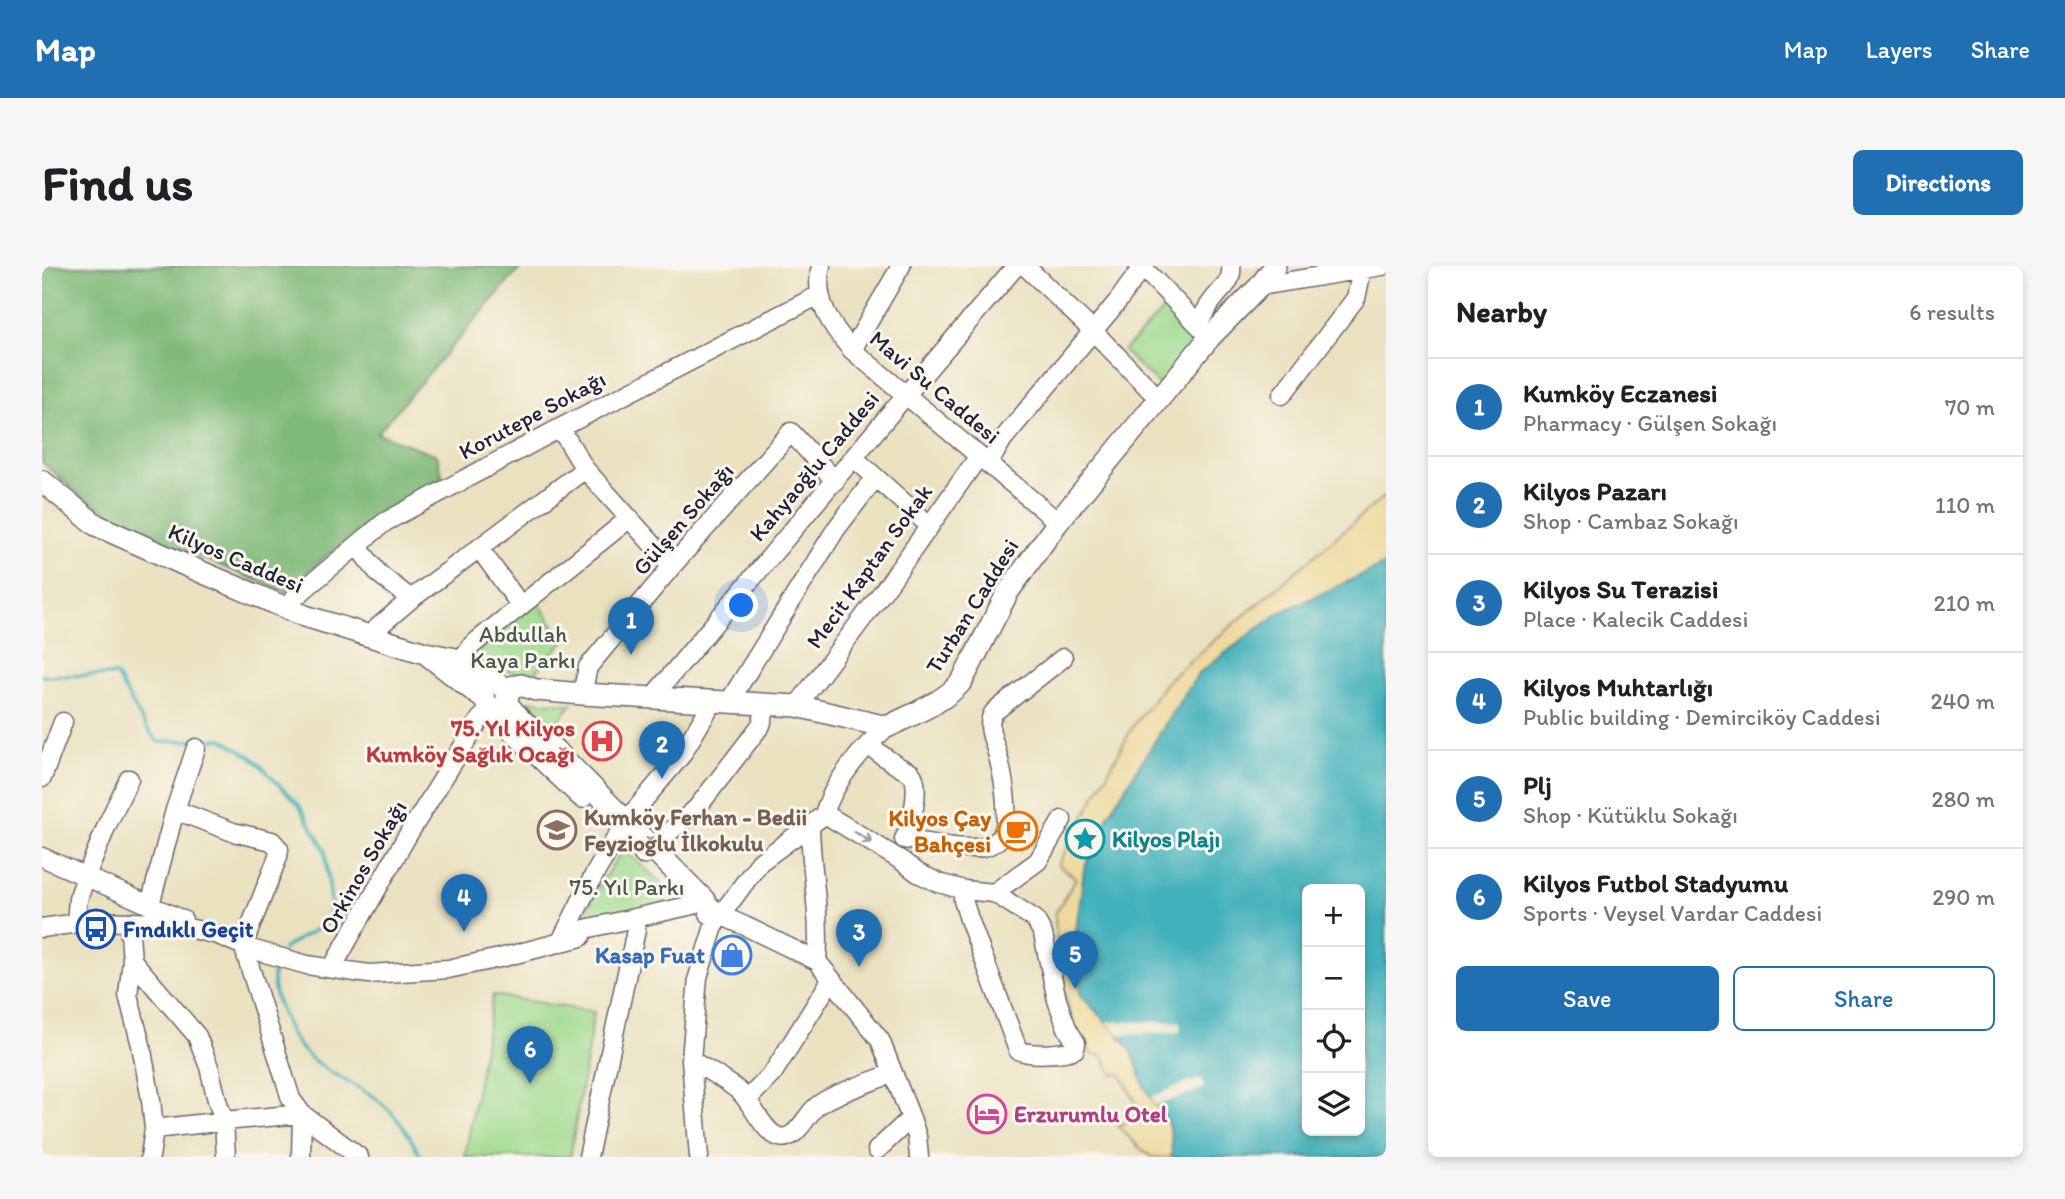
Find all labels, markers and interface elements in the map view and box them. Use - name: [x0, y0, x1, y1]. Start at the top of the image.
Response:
- text: Map: [35, 30, 96, 69]
- text: Map: [1784, 35, 1828, 64]
- text: Layers: [1866, 35, 1933, 64]
- text: Share: [1971, 35, 2030, 64]
- button: Directions: [1853, 150, 2023, 215]
- text: Find us: [42, 153, 193, 212]
- text: Nearby: [1456, 293, 1547, 330]
- text: 6 results: [1909, 298, 1995, 326]
- street label: Mavi Su Caddesi: [864, 324, 1006, 450]
- street label: Korutepe Sokağı: [454, 365, 610, 465]
- text: Kumköy Eczanesi: [1523, 377, 1717, 409]
- street label: Kahyaoğlu Caddesi: [743, 385, 885, 547]
- text: 1: [1474, 393, 1484, 421]
- text: 70 m: [1945, 393, 1995, 421]
- text: Pharmacy · Gülşen Sokağı: [1523, 409, 1777, 437]
- street label: Gülşen Sokağı: [627, 457, 739, 581]
- text: Kilyos Pazarı: [1523, 475, 1667, 507]
- street label: Mecit Kaptan Sokak: [800, 478, 938, 654]
- text: 2: [1473, 491, 1485, 519]
- text: 110 m: [1935, 491, 1995, 519]
- text: Shop · Cambaz Sokağı: [1523, 507, 1739, 535]
- street label: Kilyos Caddesi: [164, 517, 308, 599]
- street label: Turban Caddesi: [919, 533, 1025, 679]
- text: Kilyos Su Terazisi: [1523, 573, 1718, 605]
- your location: [724, 588, 758, 622]
- text: 3: [1473, 589, 1485, 617]
- text: 210 m: [1934, 589, 1995, 617]
- pin: 1: [608, 597, 654, 655]
- text: Place · Kalecik Caddesi: [1523, 605, 1748, 633]
- park label: Abdullah Kaya Parkı: [470, 620, 576, 674]
- text: Kilyos Muhtarlığı: [1523, 671, 1713, 703]
- text: 4: [1472, 687, 1486, 715]
- text: 240 m: [1930, 687, 1995, 715]
- text: Public building · Demirciköy Caddesi: [1523, 703, 1881, 731]
- place label: 75. Yıl Kilyos Kumköy Sağlık Ocağı: [366, 714, 575, 768]
- hospital icon: 75. Yıl Kilyos Kumköy Sağlık Ocağı: [581, 720, 623, 762]
- pin: 2: [639, 721, 685, 779]
- text: Plj: [1523, 769, 1552, 801]
- text: 5: [1473, 785, 1485, 813]
- text: 280 m: [1932, 785, 1995, 813]
- street label: Orkinos Sokağı: [313, 795, 413, 939]
- text: Shop · Kütüklu Sokağı: [1523, 801, 1738, 829]
- place label: Kumköy Ferhan - Bedii Feyzioğlu İlkokulu: [584, 803, 807, 857]
- place label: Kilyos Çay Bahçesi: [888, 804, 991, 858]
- school or university icon: Kumköy Ferhan - Bedii Feyzioğlu İlkokulu: [536, 809, 578, 851]
- cafe icon: Kilyos Çay Bahçesi: [997, 810, 1039, 852]
- place icon: Kilyos Plajı: [1064, 818, 1106, 860]
- place label: Kilyos Plajı: [1112, 825, 1220, 853]
- one-way arrow: [853, 831, 873, 845]
- text: Kilyos Futbol Stadyumu: [1523, 867, 1788, 899]
- park label: 75. Yıl Parkı: [570, 873, 684, 901]
- pin: 4: [441, 874, 487, 932]
- text: 6: [1473, 883, 1485, 911]
- text: 290 m: [1932, 883, 1995, 911]
- map controls: [1302, 884, 1365, 1136]
- button: +: [1302, 884, 1365, 947]
- text: Sports · Veysel Vardar Caddesi: [1523, 899, 1822, 927]
- bus stop icon: Fındıklı Geçit: [75, 908, 117, 950]
- pin: 3: [836, 909, 882, 967]
- place label: Fındıklı Geçit: [123, 915, 254, 943]
- pin: 5: [1052, 931, 1098, 989]
- shop icon: Kasap Fuat: [711, 934, 753, 976]
- place label: Kasap Fuat: [595, 941, 705, 969]
- button: −: [1302, 947, 1365, 1010]
- button: Save: [1456, 966, 1719, 1031]
- button: Share: [1733, 966, 1995, 1031]
- button: locate: [1302, 1010, 1365, 1073]
- pin: 6: [507, 1026, 553, 1084]
- button: layers: [1302, 1073, 1365, 1136]
- hotel icon: Erzurumlu Otel: [966, 1093, 1008, 1135]
- place label: Erzurumlu Otel: [1014, 1100, 1168, 1128]

